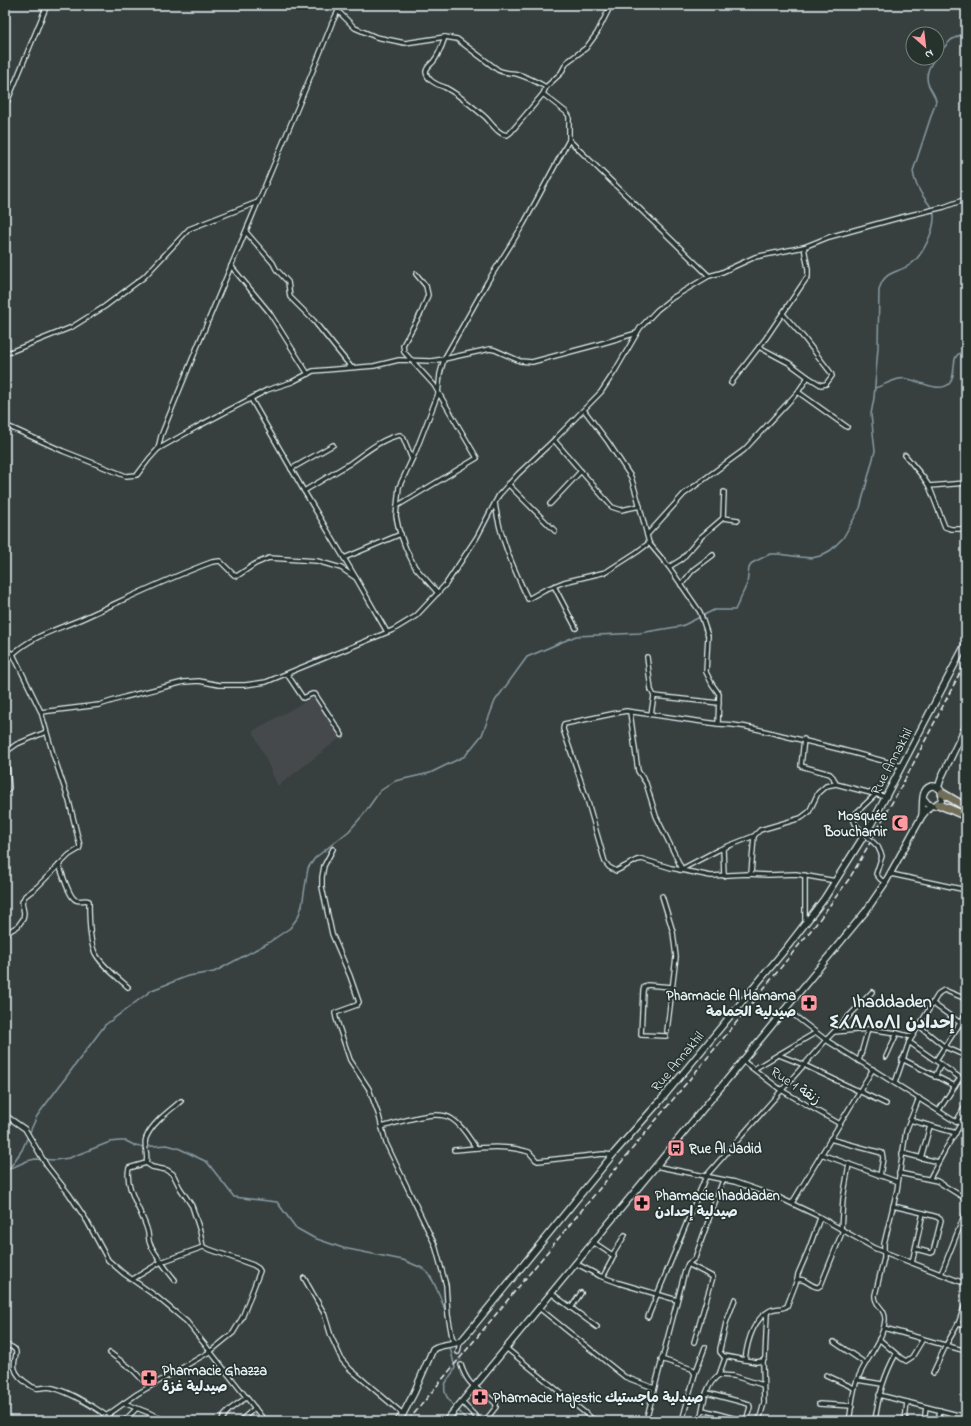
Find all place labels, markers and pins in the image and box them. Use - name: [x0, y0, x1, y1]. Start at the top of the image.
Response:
- place label: Mosquée Bouchamir: [823, 806, 888, 843]
- mosque icon: Mosquée Bouchamir: [890, 813, 910, 833]
- place label: Pharmacie Al Hamama صيدلية الحمامة: [666, 986, 796, 1023]
- pharmacy icon: Pharmacie Al Hamama صيدلية الحمامة: [799, 993, 819, 1013]
- bus stop icon: Rue Al Jadid: [666, 1138, 686, 1158]
- place label: Rue Al Jadid: [688, 1139, 762, 1160]
- place label: Pharmacie Ihaddaden صيدلية إحدادن: [655, 1186, 780, 1223]
- pharmacy icon: Pharmacie Ihaddaden صيدلية إحدادن: [632, 1193, 652, 1213]
- place label: Pharmacie Ghazza صيدلية غزة: [162, 1361, 267, 1398]
- pharmacy icon: Pharmacie Ghazza صيدلية غزة: [139, 1368, 159, 1388]
- pharmacy icon: Pharmacie Majestic صيدلية ماجستيك: [470, 1387, 490, 1407]
- place label: Pharmacie Majestic صيدلية ماجستيك: [493, 1388, 703, 1409]

